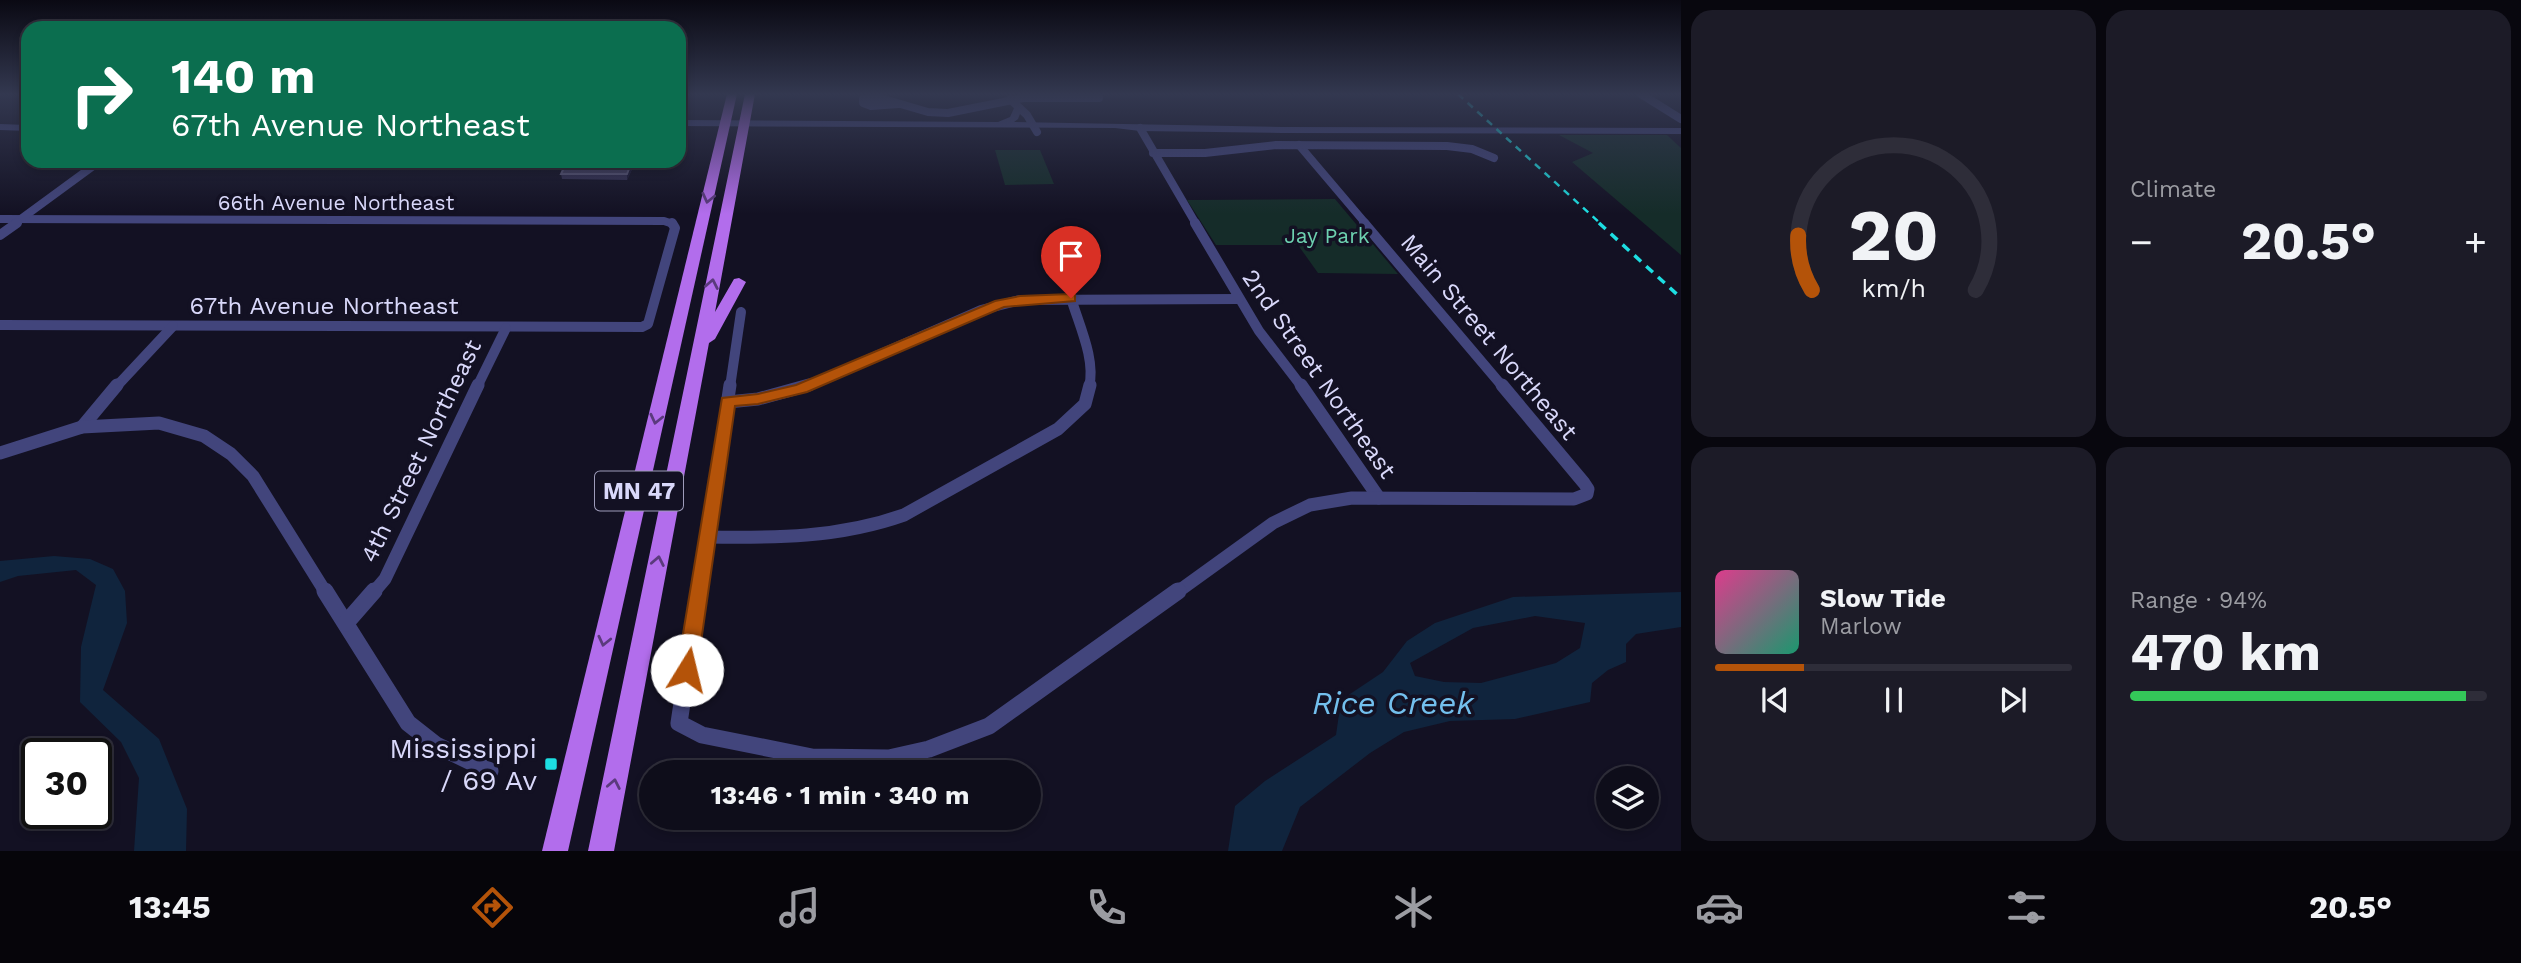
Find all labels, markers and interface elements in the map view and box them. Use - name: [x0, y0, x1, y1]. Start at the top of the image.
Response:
- text: 140 m: [171, 47, 315, 105]
- icon: right: [56, 49, 147, 140]
- text: 67th Avenue Northeast: [171, 106, 530, 144]
- text: Climate: [2130, 176, 2216, 203]
- street label: 66th Avenue Northeast: [218, 190, 454, 215]
- one-way arrow: [702, 192, 716, 204]
- text: 20: [1848, 192, 1939, 278]
- text: 20.5°: [2241, 211, 2376, 272]
- text: −: [2130, 220, 2153, 264]
- text: +: [2464, 220, 2487, 264]
- park label: Jay Park: [1284, 223, 1370, 248]
- pin: [1041, 226, 1101, 298]
- street label: Main Street Northeast: [1395, 229, 1583, 445]
- icon: arrive: [1052, 237, 1090, 275]
- street label: 2nd Street Northeast: [1236, 264, 1402, 484]
- text: km/h: [1861, 273, 1926, 302]
- one-way arrow: [704, 278, 719, 290]
- street label: 67th Avenue Northeast: [190, 292, 458, 320]
- street label: 4th Street Northeast: [355, 335, 487, 567]
- one-way arrow: [650, 413, 664, 425]
- road number: MN 47: [595, 471, 683, 510]
- one-way arrow: [650, 555, 665, 567]
- text: Slow Tide: [1820, 583, 1946, 613]
- text: Range · 94%: [2130, 587, 2267, 614]
- text: Marlow: [1820, 613, 1902, 640]
- text: 470 km: [2130, 622, 2321, 683]
- position arrow: [650, 633, 724, 707]
- one-way arrow: [598, 635, 612, 647]
- icon: previous: [1756, 681, 1794, 719]
- icon: pause: [1875, 681, 1913, 719]
- icon: next: [1994, 681, 2032, 719]
- water label: Rice Creek: [1312, 684, 1476, 722]
- place label: Mississippi / 69 Av: [389, 732, 537, 797]
- speed limit sign: 30: [21, 738, 112, 829]
- marker: Mississippi / 69 Av: [543, 756, 559, 772]
- map controls: [1596, 766, 1659, 829]
- button: layers: [1596, 766, 1659, 829]
- one-way arrow: [606, 778, 621, 790]
- text: 13:46 · 1 min · 340 m: [711, 780, 969, 810]
- icon: directions: [468, 883, 517, 932]
- icon: music: [775, 883, 824, 932]
- icon: phone: [1082, 883, 1131, 932]
- icon: climate: [1389, 883, 1438, 932]
- icon: car: [1695, 883, 1744, 932]
- icon: filters: [2002, 883, 2051, 932]
- text: 13:45: [129, 888, 211, 926]
- text: 20.5°: [2309, 888, 2392, 926]

